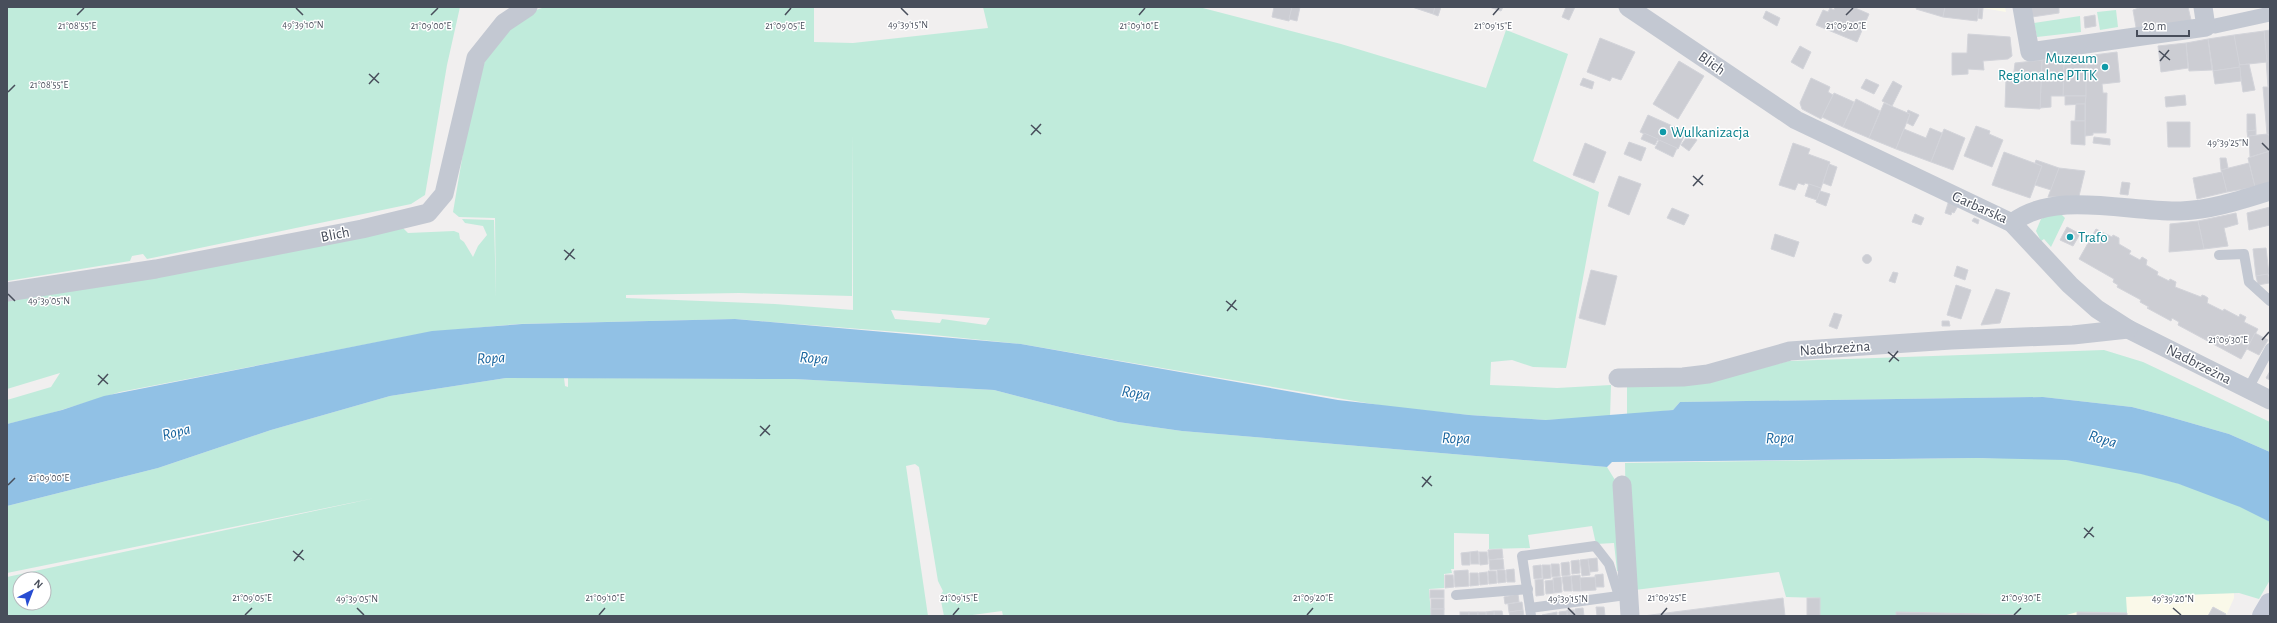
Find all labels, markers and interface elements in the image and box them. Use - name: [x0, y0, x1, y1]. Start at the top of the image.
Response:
- scale bar: [2137, 12, 2189, 38]
- text: 49°39'10"N: [282, 20, 324, 30]
- text: 49°39'15"N: [888, 20, 928, 30]
- text: 20 m: [2143, 20, 2166, 32]
- text: 21°08'55"E: [58, 21, 96, 31]
- text: 21°09'00"E: [411, 21, 452, 31]
- text: 21°09'05"E: [765, 21, 805, 31]
- text: 21°09'10"E: [1120, 21, 1159, 31]
- text: 21°09'15"E: [1474, 21, 1512, 31]
- text: 21°09'20"E: [1826, 21, 1866, 31]
- street label: Blich: [1696, 49, 1728, 78]
- place label: Muzeum Regionalne PTTK: [1998, 51, 2098, 83]
- marker: Muzeum Regionalne PTTK: [2100, 62, 2110, 72]
- text: 21°08'55"E: [30, 80, 68, 90]
- place label: Wulkanizacja: [1671, 125, 1750, 140]
- marker: Wulkanizacja: [1658, 127, 1668, 137]
- text: 49°39'25"N: [2207, 138, 2249, 148]
- street label: Garbarska: [1950, 189, 2010, 226]
- street label: Blich: [319, 224, 351, 245]
- place label: Trafo: [2078, 230, 2108, 245]
- marker: Trafo: [2065, 232, 2075, 242]
- text: 49°39'05"N: [28, 296, 70, 306]
- text: 21°09'30"E: [2208, 335, 2248, 345]
- street label: Nadbrzeżna: [1799, 339, 1871, 358]
- street label: Nadbrzeżna: [2164, 342, 2234, 387]
- water label: Ropa: [476, 349, 506, 368]
- water label: Ropa: [799, 349, 829, 368]
- water label: Ropa: [1120, 383, 1151, 404]
- water label: Ropa: [160, 421, 192, 444]
- water label: Ropa: [2087, 427, 2119, 452]
- water label: Ropa: [1442, 430, 1470, 447]
- water label: Ropa: [1766, 430, 1794, 447]
- text: 21°09'00"E: [29, 473, 70, 483]
- north arrow: [12, 571, 52, 611]
- text: N: [32, 577, 45, 591]
- text: 21°09'05"E: [232, 593, 272, 603]
- text: 21°09'10"E: [586, 593, 625, 603]
- text: 21°09'15"E: [940, 593, 978, 603]
- text: 21°09'20"E: [1293, 593, 1333, 603]
- text: 21°09'25"E: [1648, 593, 1687, 603]
- text: 21°09'30"E: [2001, 593, 2041, 603]
- text: 49°39'05"N: [336, 594, 378, 604]
- text: 49°39'15"N: [1548, 594, 1588, 604]
- text: 49°39'20"N: [2152, 594, 2194, 604]

